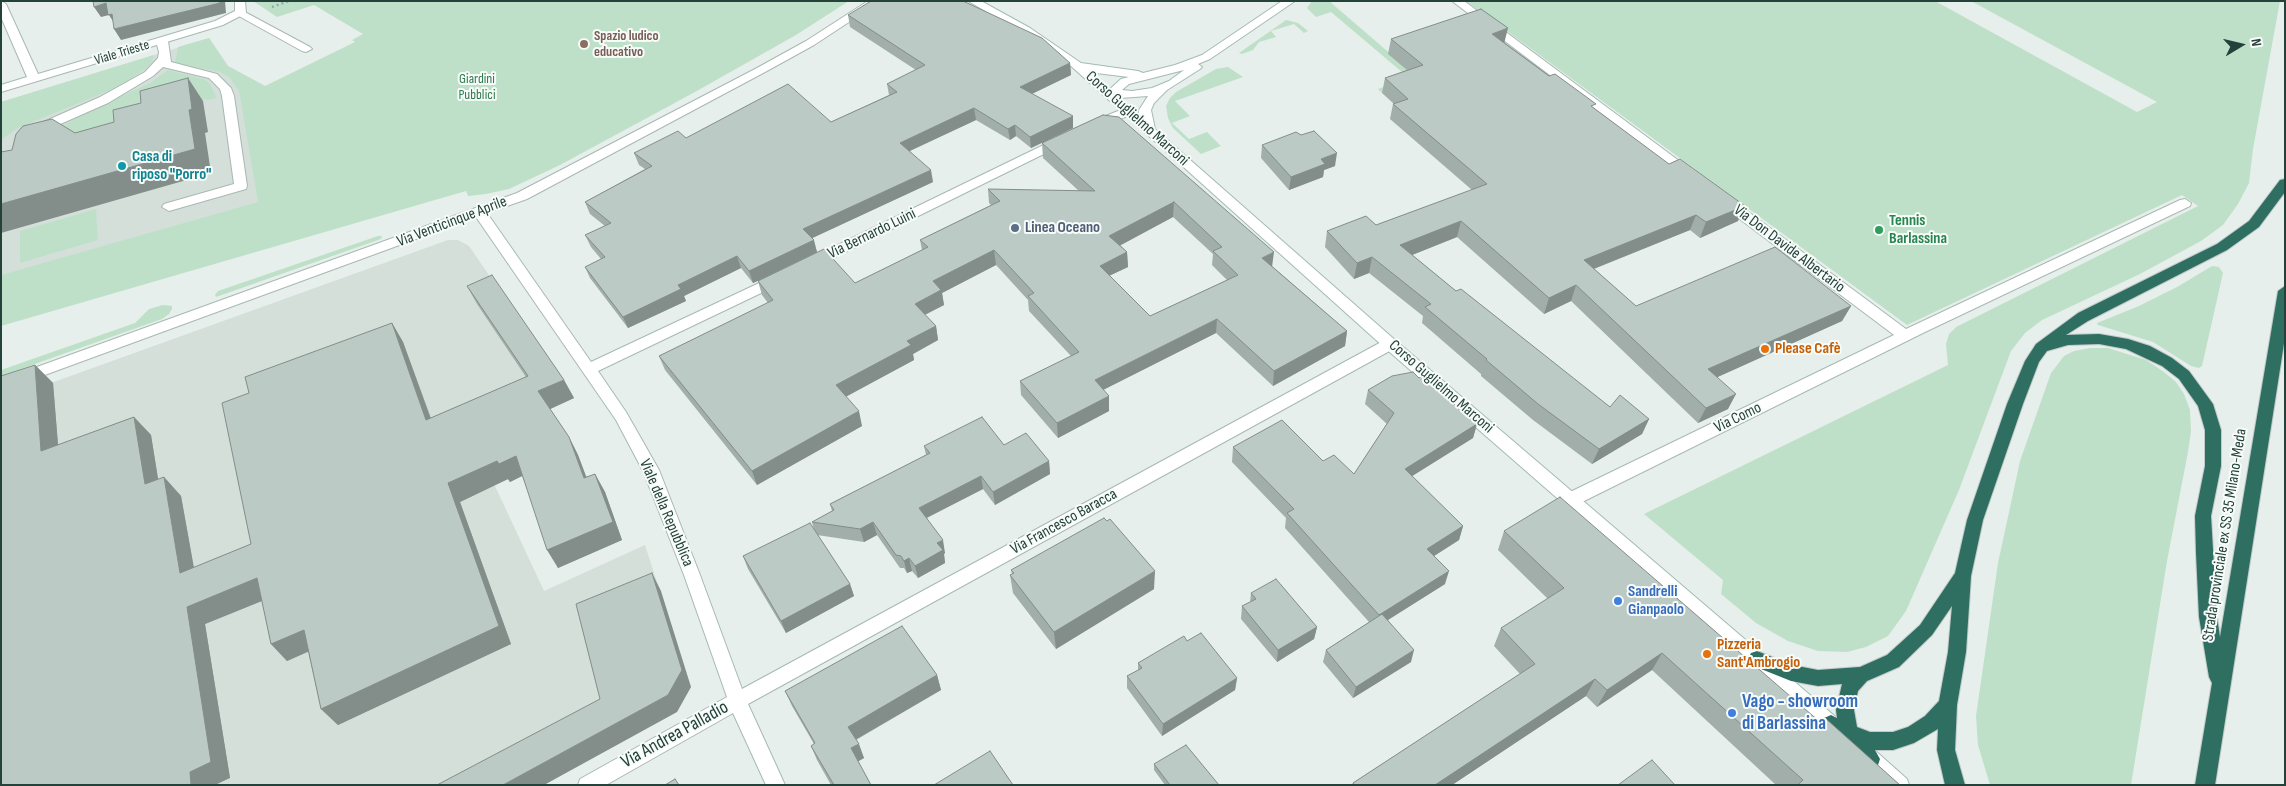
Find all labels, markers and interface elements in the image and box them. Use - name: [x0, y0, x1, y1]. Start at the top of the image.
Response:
- north arrow: [2216, 20, 2266, 70]
- place label: Spazio ludico educativo: [594, 28, 659, 60]
- street label: Viale Trieste: [93, 37, 151, 69]
- marker: Spazio ludico educativo: [578, 38, 590, 50]
- text: N: [2247, 38, 2265, 48]
- street label: Corso Guglielmo Marconi: [1081, 68, 1193, 170]
- park label: Giardini Pubblici: [458, 71, 496, 104]
- place label: Casa di riposo "Porro": [132, 147, 212, 185]
- marker: Casa di riposo "Porro": [116, 160, 128, 172]
- street label: Via Venticinque Aprile: [394, 192, 510, 252]
- street label: Via Don Davide Albertario: [1730, 201, 1848, 297]
- street label: Via Bernardo Luini: [825, 204, 919, 264]
- place label: Tennis Barlassina: [1889, 211, 1947, 249]
- place label: Linea Oceano: [1025, 218, 1100, 238]
- marker: Linea Oceano: [1009, 222, 1021, 234]
- marker: Tennis Barlassina: [1873, 224, 1885, 236]
- street label: Corso Guglielmo Marconi: [1385, 336, 1497, 438]
- place label: Please Cafè: [1775, 339, 1840, 359]
- marker: Please Cafè: [1759, 343, 1771, 355]
- street label: Via Como: [1711, 398, 1765, 438]
- street label: Strada provinciale ex SS 35 Milano-Meda: [2199, 427, 2251, 643]
- street label: Viale della Repubblica: [635, 456, 697, 570]
- street label: Via Francesco Baracca: [1007, 485, 1121, 559]
- place label: Sandrelli Gianpaolo: [1628, 582, 1684, 620]
- marker: Sandrelli Gianpaolo: [1612, 595, 1624, 607]
- place label: Pizzeria Sant'Ambrogio: [1717, 635, 1800, 673]
- marker: Pizzeria Sant'Ambrogio: [1701, 648, 1713, 660]
- place label: Vago - showroom di Barlassina: [1742, 691, 1858, 735]
- street label: Via Andrea Palladio: [617, 696, 733, 774]
- marker: Vago - showroom di Barlassina: [1726, 707, 1738, 719]

